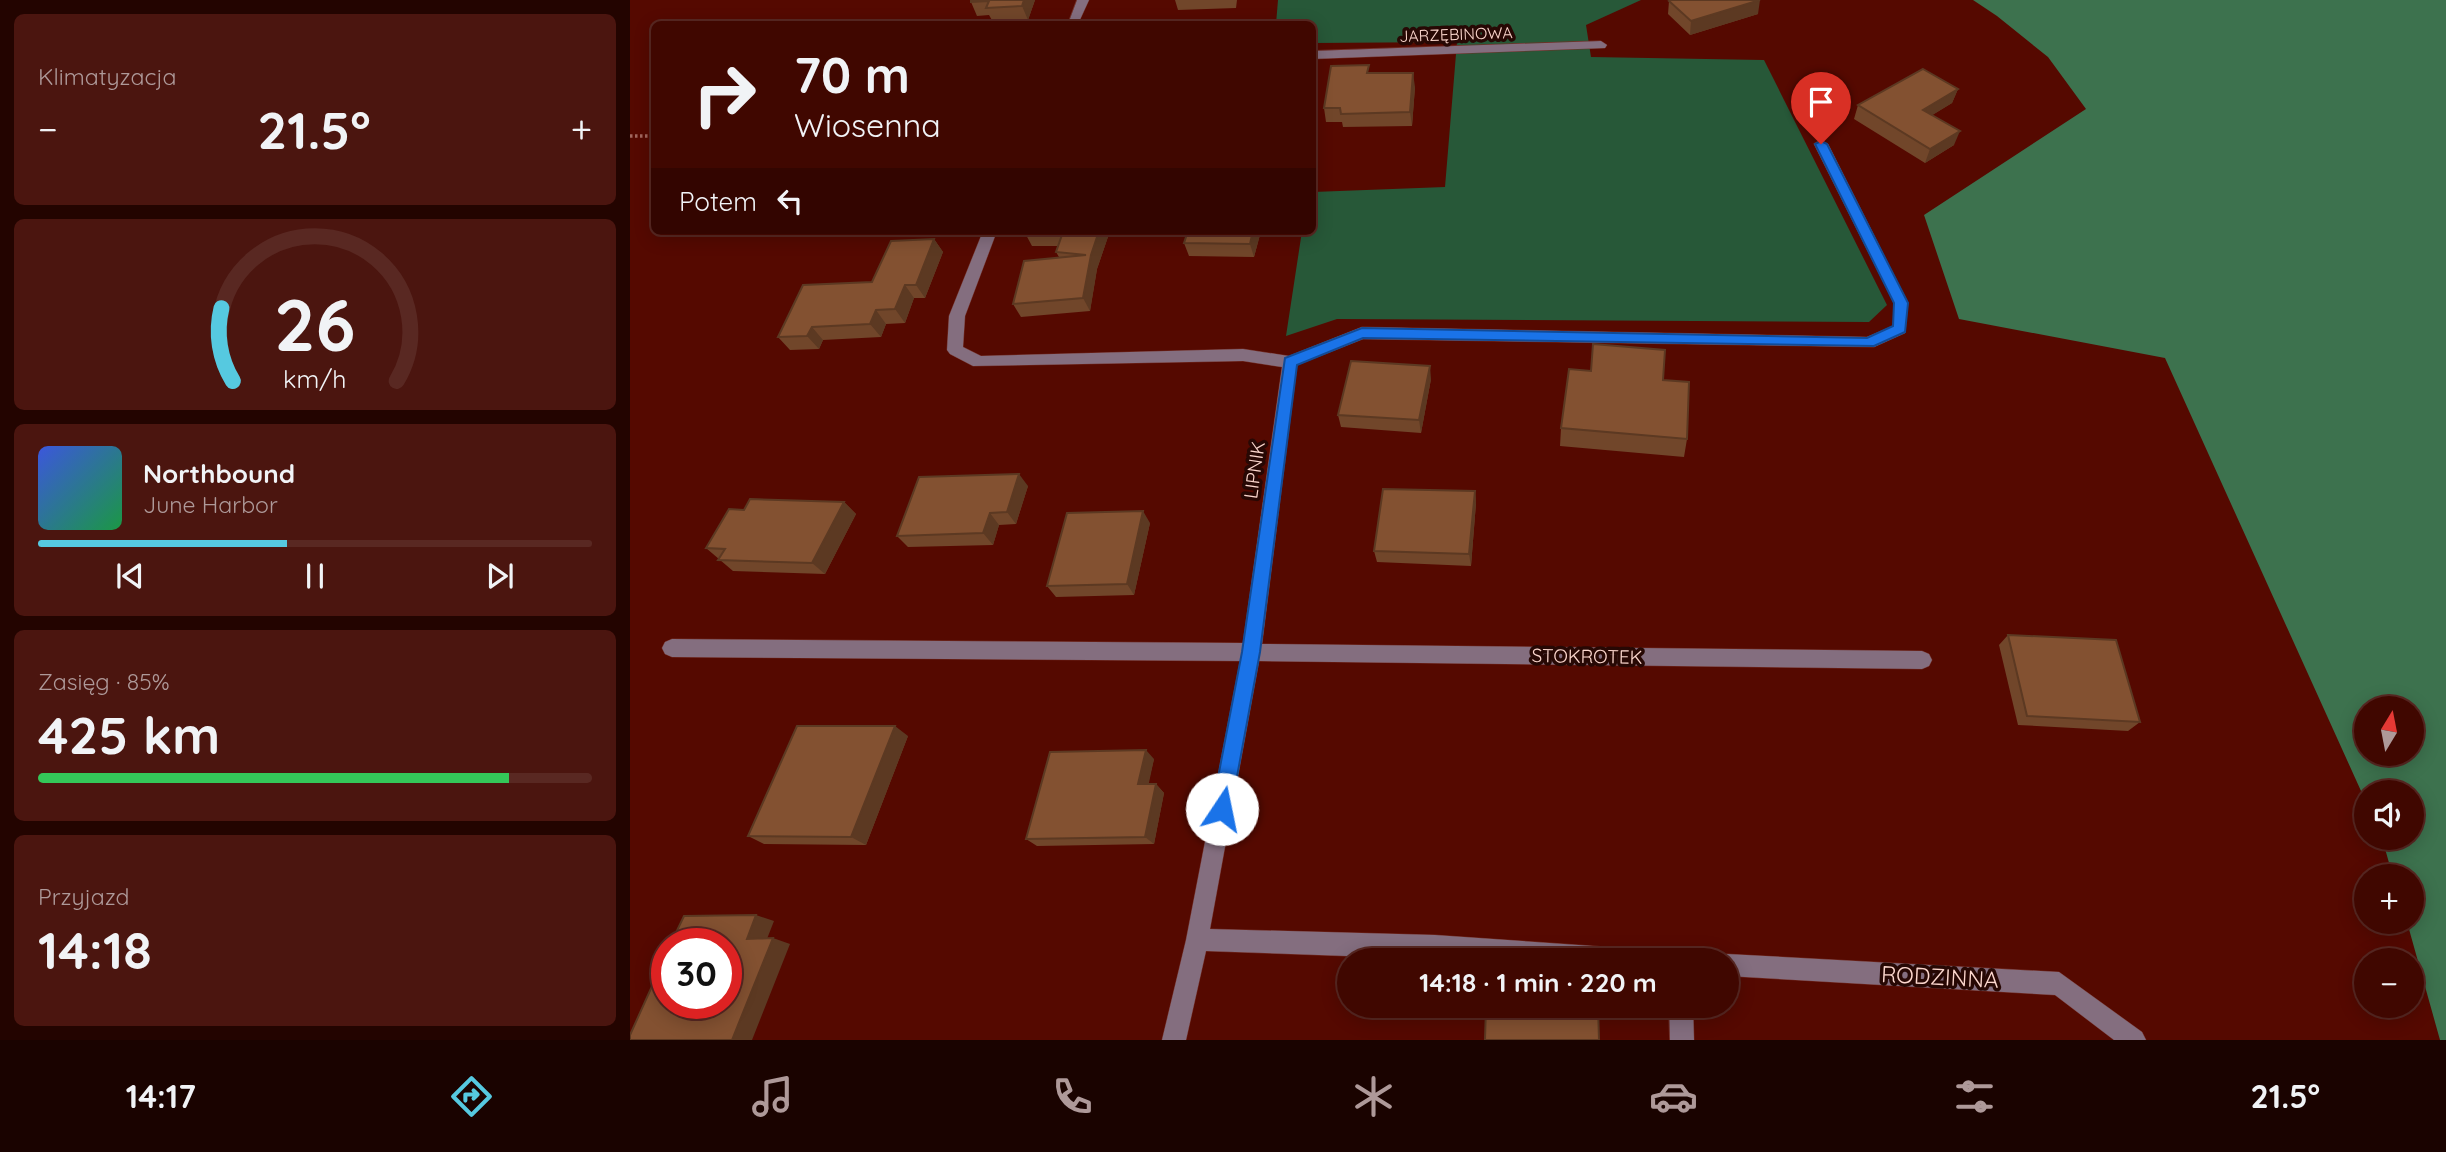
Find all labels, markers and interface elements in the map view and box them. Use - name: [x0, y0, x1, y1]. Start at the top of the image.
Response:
- street label: JARZĘBINOWA: [1399, 22, 1513, 46]
- text: 70 m: [794, 44, 910, 105]
- icon: right: [679, 49, 770, 140]
- text: Klimatyzacja: [38, 62, 177, 91]
- pin: [1791, 72, 1851, 144]
- icon: arrive: [1802, 83, 1840, 121]
- text: 21.5°: [258, 97, 371, 162]
- text: −: [38, 105, 58, 153]
- text: +: [571, 105, 592, 153]
- text: Wiosenna: [794, 105, 941, 145]
- icon: left: [771, 182, 809, 220]
- text: Potem: [679, 185, 757, 218]
- text: 26: [274, 278, 356, 369]
- text: km/h: [283, 363, 347, 394]
- street label: LIPNIK: [1238, 440, 1270, 500]
- text: Northbound: [143, 457, 295, 490]
- text: June Harbor: [143, 490, 278, 519]
- icon: previous: [111, 557, 149, 595]
- icon: pause: [296, 557, 334, 595]
- icon: next: [481, 557, 519, 595]
- street label: STOKROTEK: [1531, 643, 1643, 669]
- text: Zasięg · 85%: [38, 667, 170, 696]
- north arrow: [2354, 696, 2424, 766]
- map controls: [2354, 696, 2424, 1018]
- text: 425 km: [38, 702, 220, 767]
- position arrow: [1185, 772, 1259, 846]
- button: sound: [2354, 780, 2424, 850]
- button: +: [2354, 864, 2424, 934]
- text: Przyjazd: [38, 882, 130, 911]
- text: 14:18: [38, 917, 152, 982]
- speed limit sign: 30: [651, 928, 742, 1019]
- button: −: [2354, 948, 2424, 1018]
- street label: RODZINNA: [1880, 959, 2000, 994]
- text: 14:18 · 1 min · 220 m: [1419, 966, 1657, 999]
- icon: directions: [447, 1072, 496, 1121]
- icon: music: [748, 1072, 797, 1121]
- icon: phone: [1048, 1072, 1097, 1121]
- icon: climate: [1349, 1072, 1398, 1121]
- icon: car: [1649, 1072, 1698, 1121]
- icon: filters: [1950, 1072, 1999, 1121]
- text: 14:17: [126, 1076, 196, 1116]
- text: 21.5°: [2251, 1076, 2320, 1116]

